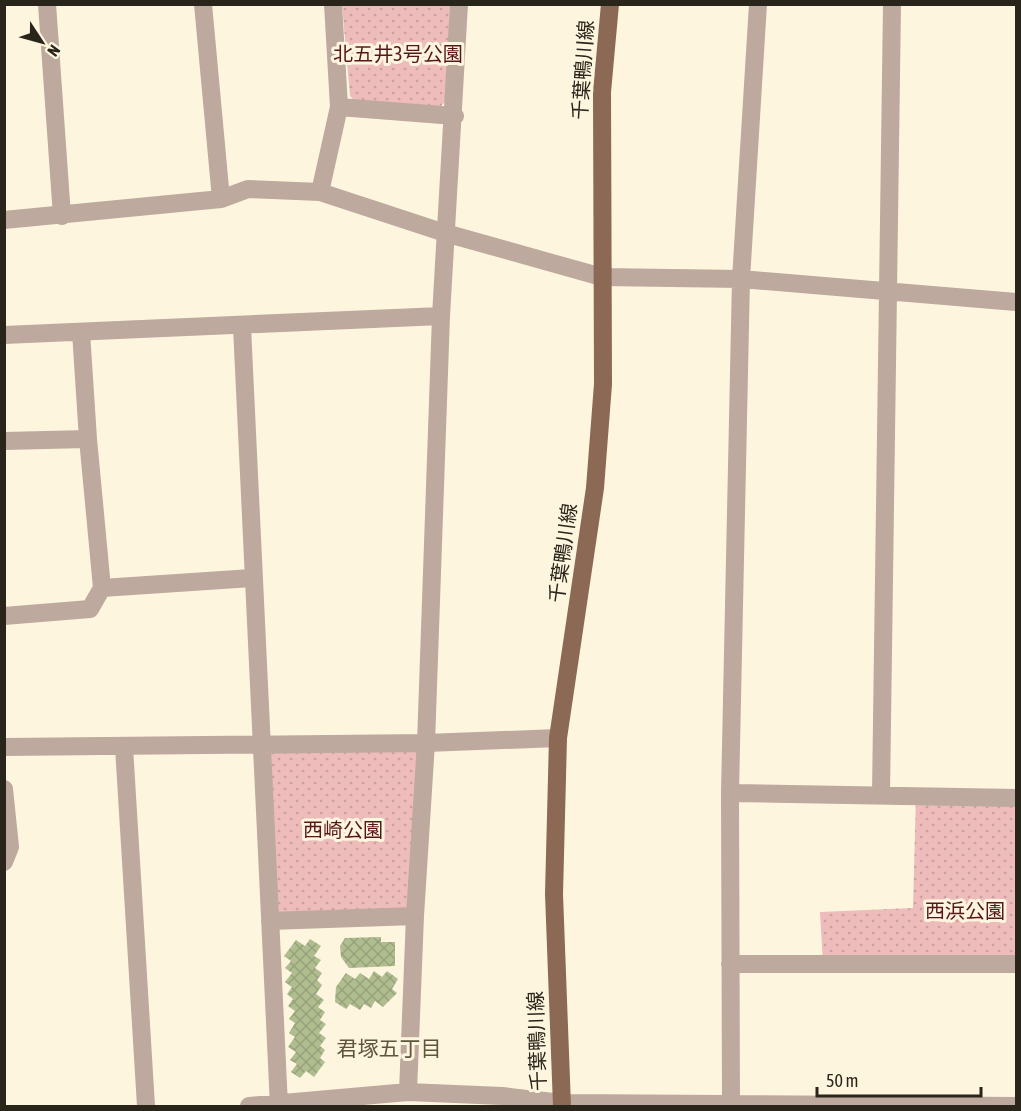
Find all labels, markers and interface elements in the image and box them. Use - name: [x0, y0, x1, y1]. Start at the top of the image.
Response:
- north arrow: [12, 12, 72, 72]
- street label: 千葉鴨川線: [568, 19, 597, 121]
- text: N: [44, 42, 64, 60]
- park label: 北五井3号公園: [333, 42, 463, 65]
- street label: 千葉鴨川線: [544, 502, 581, 604]
- park label: 西崎公園: [303, 818, 383, 841]
- park label: 西浜公園: [925, 899, 1005, 922]
- street label: 千葉鴨川線: [523, 991, 550, 1091]
- district label: 君塚五丁目: [337, 1036, 442, 1060]
- scale bar: [817, 1060, 980, 1098]
- text: 50 m: [826, 1070, 858, 1091]

